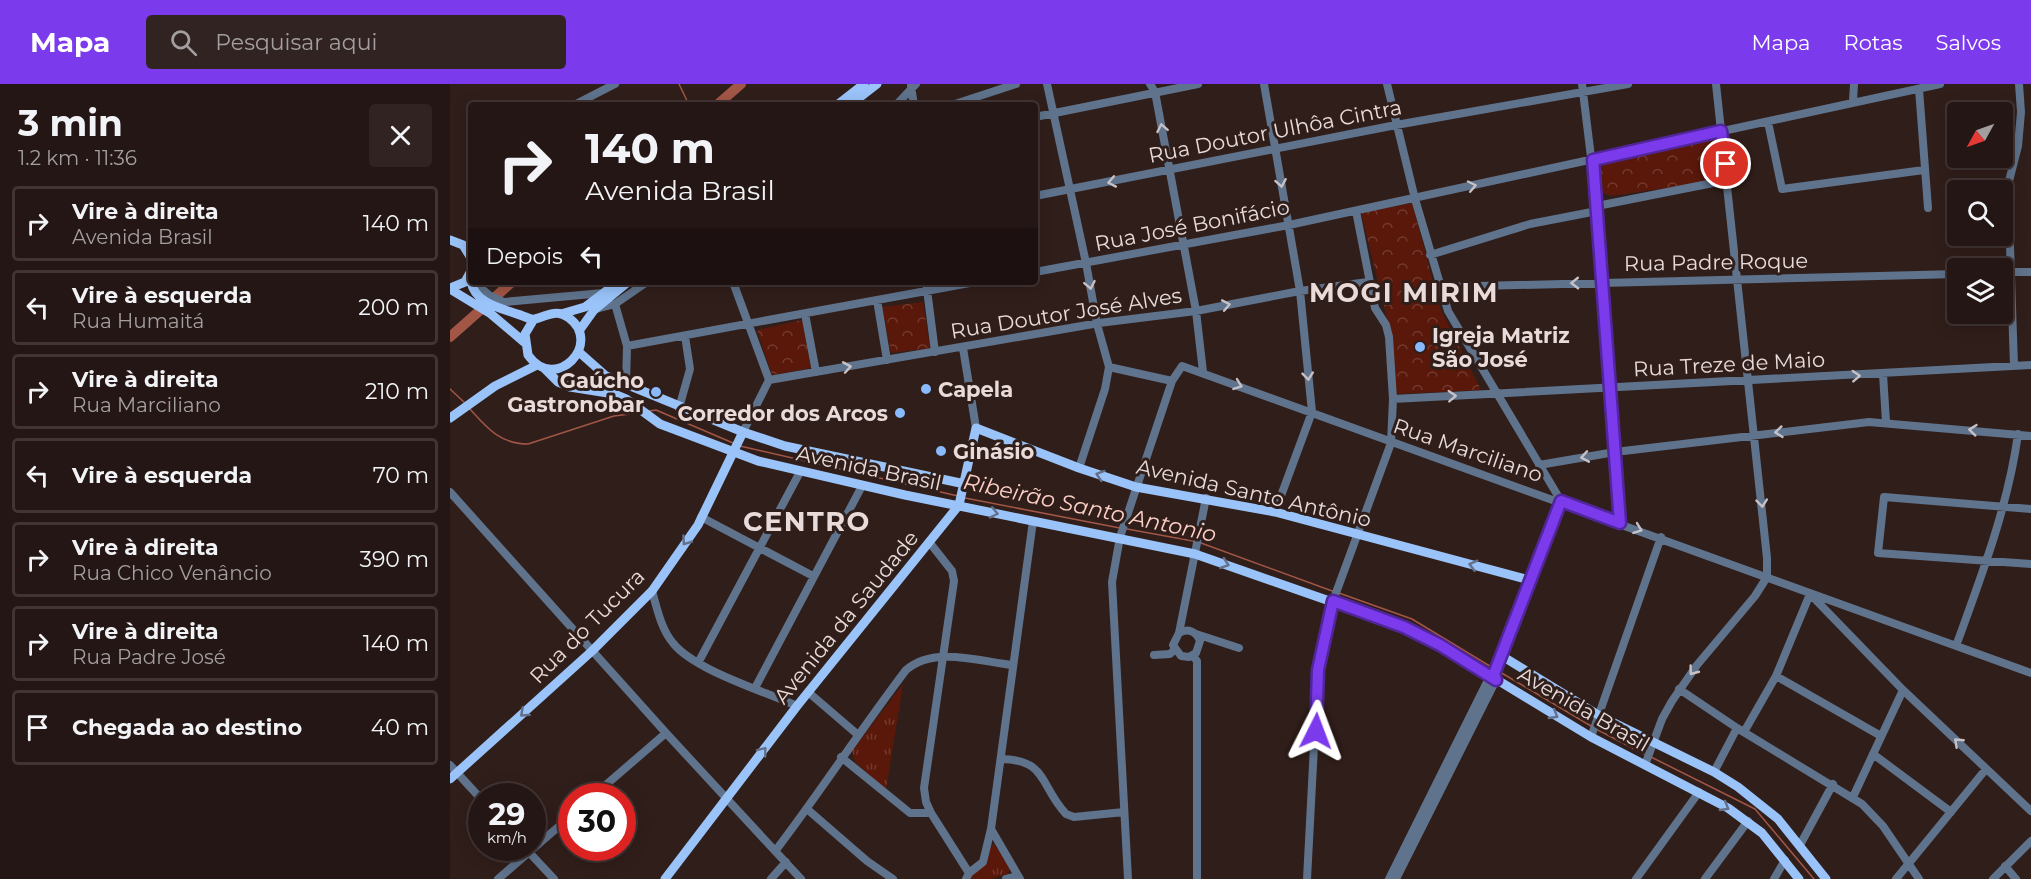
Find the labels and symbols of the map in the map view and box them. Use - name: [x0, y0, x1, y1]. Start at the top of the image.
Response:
- street label: Rua Doutor Ulhôa Cintra: [1146, 94, 1404, 168]
- north arrow: [1947, 102, 2013, 168]
- one-way arrow: [1156, 124, 1169, 134]
- pin: [1700, 138, 1751, 189]
- one-way arrow: [1108, 175, 1117, 187]
- one-way arrow: [1275, 178, 1287, 188]
- one-way arrow: [1467, 180, 1477, 193]
- street label: Rua José Bonifácio: [1092, 194, 1292, 256]
- street label: Rua Padre Roque: [1624, 248, 1808, 276]
- district label: MOGI MIRIM: [1309, 276, 1499, 309]
- one-way arrow: [1571, 277, 1580, 290]
- one-way arrow: [1083, 280, 1096, 290]
- street label: Rua Doutor José Alves: [949, 282, 1183, 344]
- one-way arrow: [1221, 299, 1231, 312]
- place label: Igreja Matriz São José: [1432, 323, 1570, 372]
- marker: Igreja Matriz São José: [1413, 340, 1427, 354]
- street label: Rua Treze de Maio: [1632, 346, 1826, 382]
- one-way arrow: [842, 361, 852, 374]
- place label: Gaúcho Gastronobar: [507, 368, 644, 417]
- one-way arrow: [1852, 369, 1861, 382]
- one-way arrow: [1301, 371, 1314, 381]
- place label: Capela: [938, 377, 1013, 402]
- one-way arrow: [1231, 378, 1242, 390]
- marker: Capela: [919, 382, 933, 396]
- marker: Gaúcho Gastronobar: [649, 385, 663, 399]
- one-way arrow: [1447, 389, 1456, 402]
- place label: Corredor dos Arcos: [678, 401, 888, 426]
- marker: Corredor dos Arcos: [893, 406, 907, 420]
- street label: Rua Marciliano: [1390, 413, 1546, 487]
- one-way arrow: [1968, 424, 1977, 437]
- one-way arrow: [1774, 425, 1783, 437]
- place label: Ginásio: [953, 439, 1034, 464]
- street label: Avenida Brasil: [794, 440, 944, 496]
- marker: Ginásio: [934, 444, 948, 458]
- one-way arrow: [1581, 450, 1591, 463]
- street label: Avenida Santo Antônio: [1134, 454, 1374, 532]
- water label: Ribeirão Santo Antonio: [961, 468, 1219, 548]
- one-way arrow: [1095, 470, 1106, 482]
- one-way arrow: [1755, 498, 1767, 507]
- district label: CENTRO: [743, 505, 871, 538]
- one-way arrow: [989, 506, 999, 519]
- one-way arrow: [1632, 522, 1643, 535]
- street label: Avenida da Saudade: [769, 525, 923, 709]
- one-way arrow: [682, 535, 693, 546]
- one-way arrow: [1219, 557, 1230, 569]
- one-way arrow: [1468, 560, 1479, 572]
- street label: Rua do Tucura: [524, 563, 650, 689]
- street label: Avenida Brasil: [1514, 661, 1654, 757]
- one-way arrow: [1689, 665, 1700, 676]
- position arrow: [1284, 699, 1348, 763]
- one-way arrow: [520, 706, 531, 717]
- one-way arrow: [1548, 707, 1558, 719]
- one-way arrow: [1955, 738, 1965, 749]
- one-way arrow: [755, 746, 766, 757]
- speed limit sign: 30: [558, 783, 636, 861]
- one-way arrow: [1719, 799, 1729, 811]

